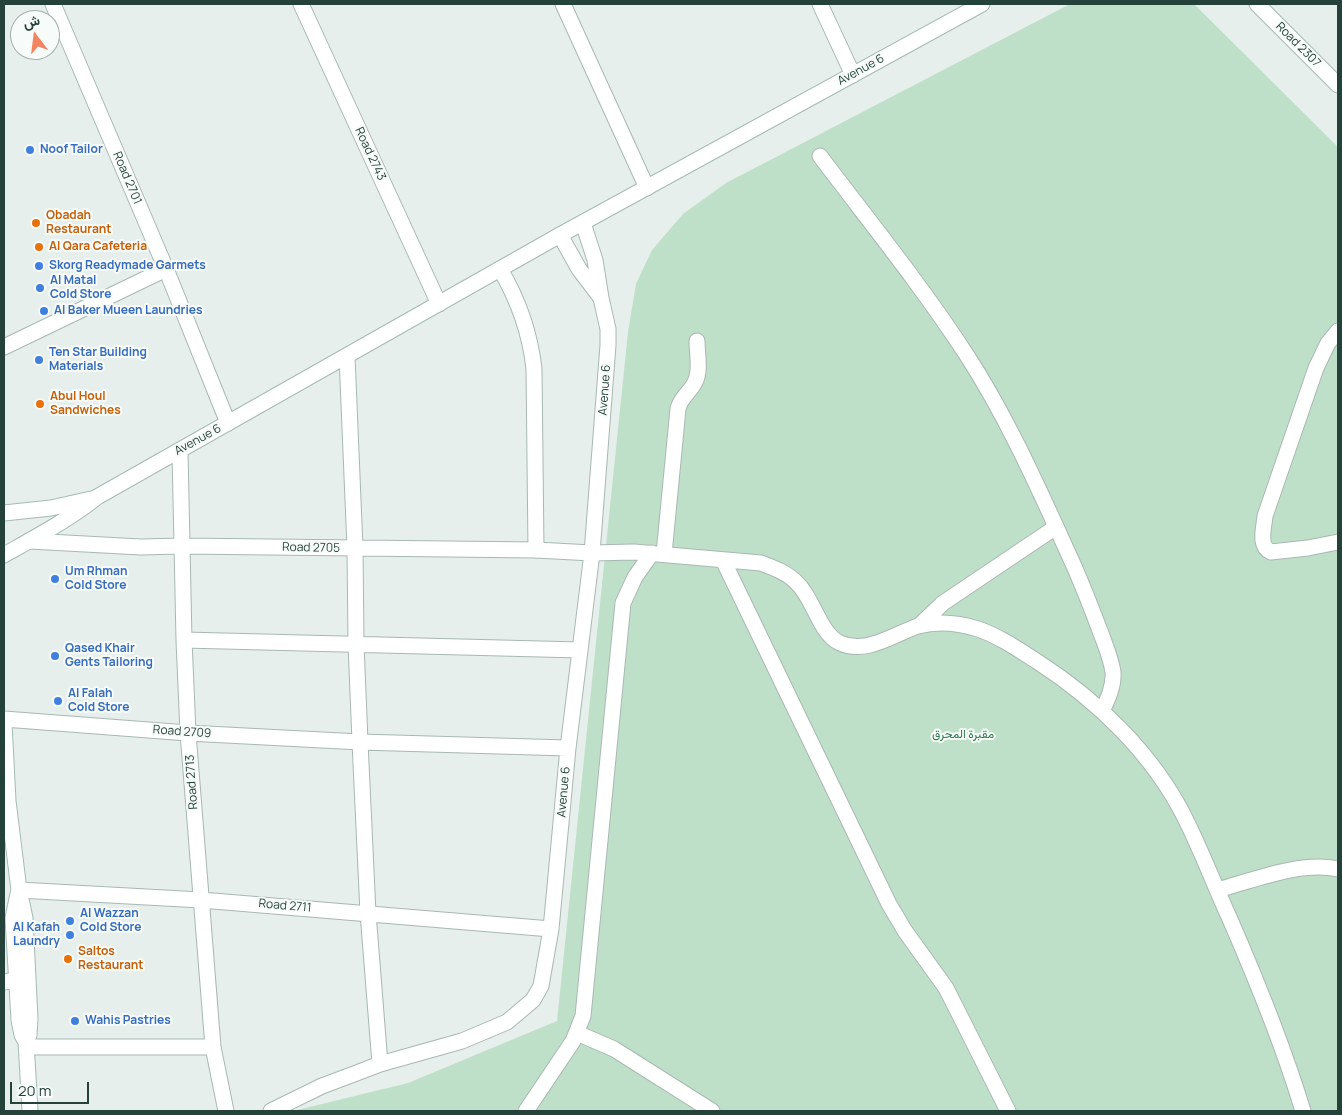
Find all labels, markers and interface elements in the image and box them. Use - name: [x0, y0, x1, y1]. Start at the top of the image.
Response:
- north arrow: [10, 10, 60, 60]
- text: ش: [21, 10, 42, 32]
- street label: Road 2307: [1273, 20, 1323, 70]
- street label: Avenue 6: [835, 51, 887, 89]
- street label: Road 2743: [351, 125, 389, 183]
- place label: Noof Tailor: [40, 143, 103, 157]
- marker: Noof Tailor: [24, 144, 36, 156]
- street label: Road 2701: [109, 150, 145, 206]
- place label: Obadah Restaurant: [46, 209, 112, 237]
- marker: Obadah Restaurant: [30, 217, 42, 229]
- place label: Al Qara Cafeteria: [49, 240, 147, 254]
- marker: Al Qara Cafeteria: [33, 241, 45, 253]
- place label: Skorg Readymade Garmets: [49, 259, 206, 273]
- marker: Skorg Readymade Garmets: [33, 260, 45, 272]
- place label: Al Matal Cold Store: [50, 274, 112, 302]
- marker: Al Matal Cold Store: [34, 282, 46, 294]
- place label: Al Baker Mueen Laundries: [54, 304, 202, 318]
- marker: Al Baker Mueen Laundries: [38, 305, 50, 317]
- place label: Ten Star Building Materials: [49, 346, 147, 374]
- marker: Ten Star Building Materials: [33, 354, 45, 366]
- street label: Avenue 6: [596, 364, 614, 416]
- place label: Abul Houl Sandwiches: [50, 390, 121, 418]
- marker: Abul Houl Sandwiches: [34, 398, 46, 410]
- street label: Avenue 6: [172, 421, 224, 459]
- street label: Road 2705: [282, 540, 340, 556]
- place label: Um Rhman Cold Store: [65, 565, 127, 593]
- marker: Um Rhman Cold Store: [49, 573, 61, 585]
- place label: Qased Khair Gents Tailoring: [65, 642, 153, 670]
- marker: Qased Khair Gents Tailoring: [49, 650, 61, 662]
- place label: Al Falah Cold Store: [68, 687, 130, 715]
- marker: Al Falah Cold Store: [52, 695, 64, 707]
- street label: Road 2709: [152, 723, 212, 741]
- park label: مقبرة المحرق: [932, 728, 994, 742]
- street label: Road 2713: [183, 754, 201, 810]
- street label: Avenue 6: [555, 766, 573, 818]
- street label: Road 2711: [258, 897, 312, 915]
- place label: Al Wazzan Cold Store: [80, 907, 142, 935]
- marker: Al Wazzan Cold Store: [64, 915, 76, 927]
- place label: Al Kafah Laundry: [13, 921, 60, 949]
- marker: Al Kafah Laundry: [64, 929, 76, 941]
- place label: Saltos Restaurant: [78, 945, 144, 973]
- marker: Saltos Restaurant: [62, 953, 74, 965]
- place label: Wahis Pastries: [85, 1014, 171, 1028]
- marker: Wahis Pastries: [69, 1015, 81, 1027]
- scale bar: [12, 1072, 91, 1104]
- text: 20 m: [18, 1080, 51, 1101]

